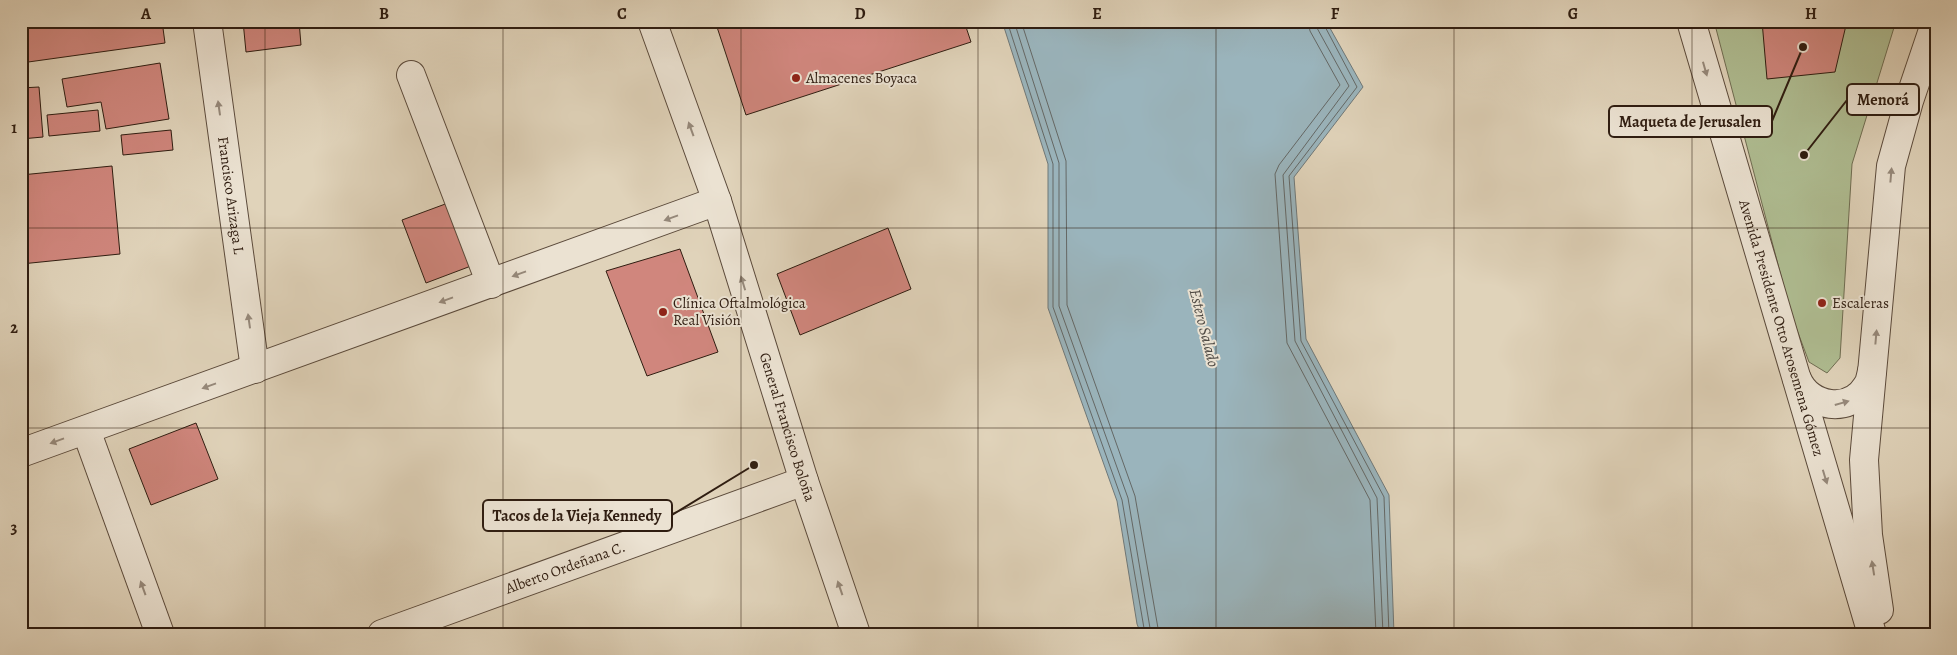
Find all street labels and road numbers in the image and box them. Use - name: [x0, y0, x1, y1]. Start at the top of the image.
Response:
- street label: Francisco Arizaga L: [213, 135, 249, 256]
- street label: Avenida Presidente Otto Arosemena Gómez: [1734, 196, 1829, 459]
- street label: General Francisco Boloña: [755, 350, 820, 504]
- street label: Alberto Ordeñana C.: [502, 537, 628, 599]

